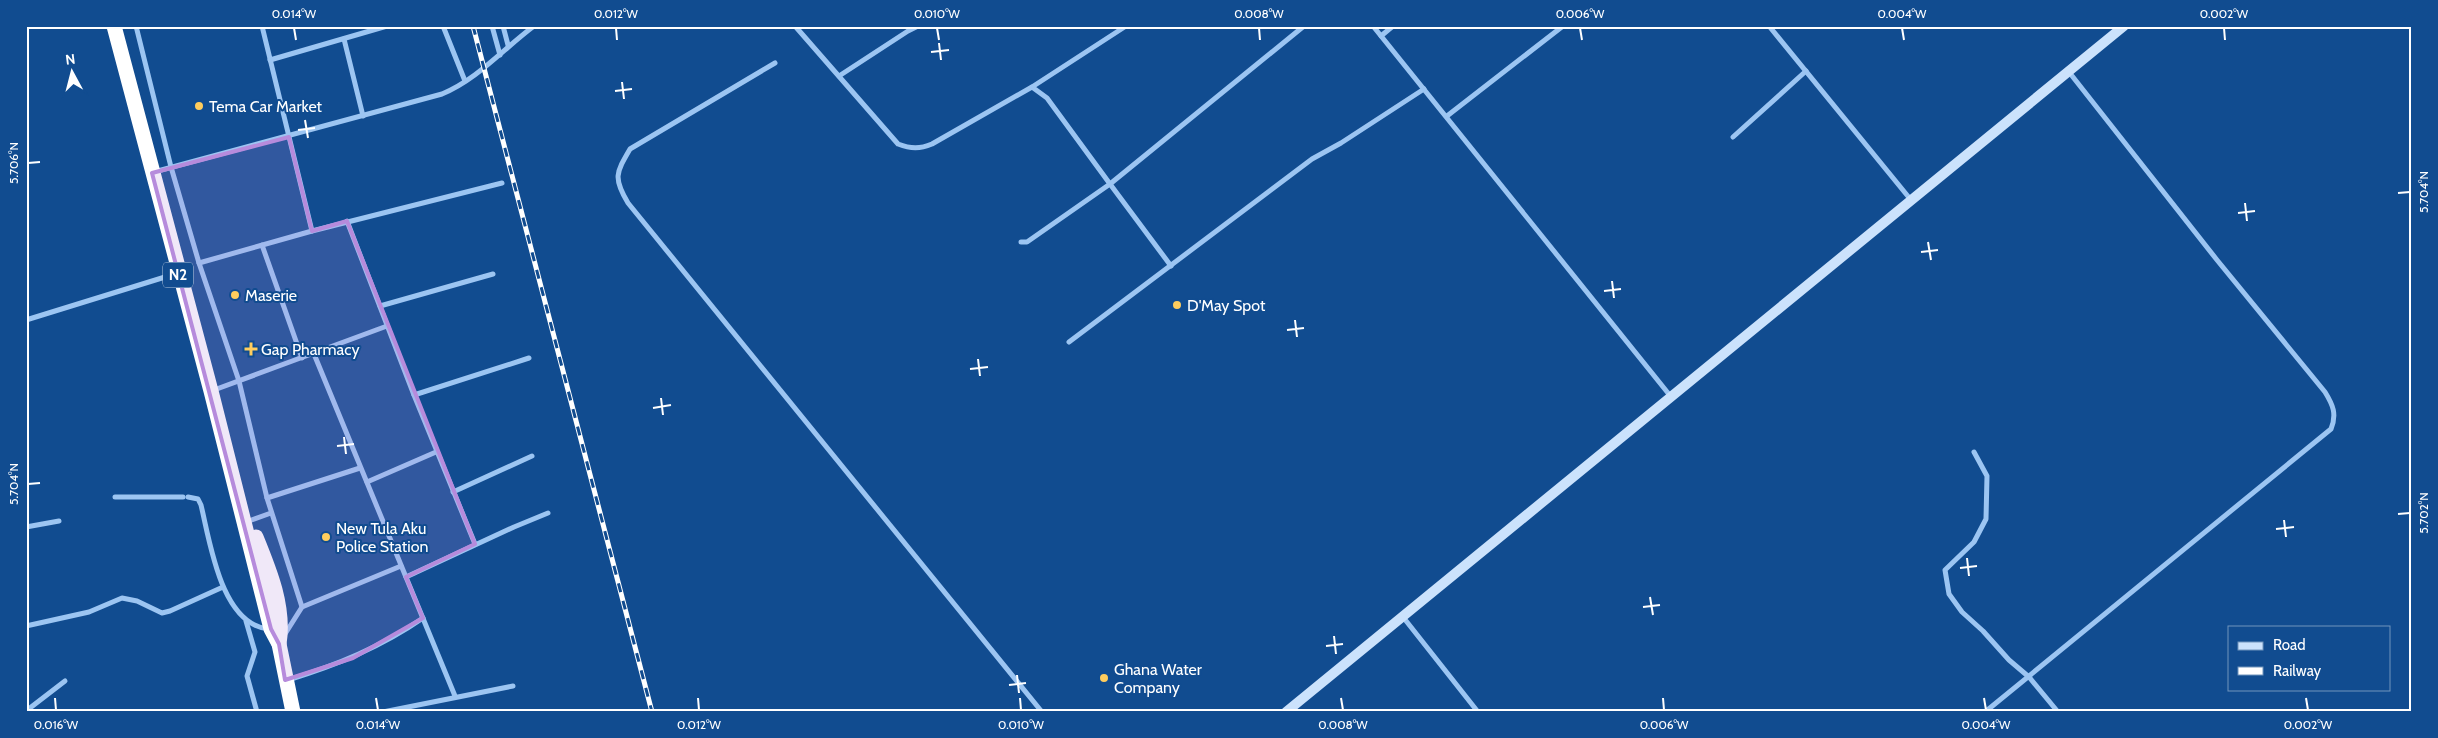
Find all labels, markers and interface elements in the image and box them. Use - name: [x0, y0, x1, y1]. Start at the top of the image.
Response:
- text: 0.014°W: [272, 6, 317, 21]
- text: 0.012°W: [594, 6, 639, 21]
- text: 0.010°W: [914, 6, 961, 21]
- text: 0.008°W: [1234, 6, 1284, 21]
- text: 0.006°W: [1556, 6, 1605, 21]
- text: 0.004°W: [1878, 6, 1927, 21]
- text: 0.002°W: [2200, 6, 2249, 21]
- north arrow: [48, 48, 98, 98]
- text: N: [64, 50, 76, 69]
- place label: Tema Car Market: [209, 97, 323, 116]
- marker: Tema Car Market: [193, 100, 205, 112]
- text: 5.706°N: [6, 142, 21, 184]
- text: 5.704°N: [2416, 171, 2431, 213]
- road number: N2: [163, 262, 193, 288]
- place label: Maserie: [245, 286, 297, 305]
- marker: Maserie: [229, 289, 241, 301]
- place label: D'May Spot: [1187, 296, 1266, 315]
- marker: D'May Spot: [1171, 299, 1183, 311]
- place label: Gap Pharmacy: [261, 340, 359, 359]
- marker: Gap Pharmacy: [245, 343, 257, 355]
- text: 5.704°N: [6, 463, 21, 505]
- text: 5.702°N: [2416, 492, 2431, 534]
- place label: New Tula Aku Police Station: [336, 519, 428, 556]
- marker: New Tula Aku Police Station: [320, 531, 332, 543]
- legend: [2228, 626, 2390, 690]
- text: Road: [2273, 636, 2306, 654]
- place label: Ghana Water Company: [1114, 660, 1203, 697]
- text: Railway: [2273, 662, 2322, 680]
- marker: Ghana Water Company: [1098, 672, 1110, 684]
- text: 0.016°W: [34, 717, 79, 732]
- text: 0.014°W: [356, 717, 401, 732]
- text: 0.012°W: [677, 717, 722, 732]
- text: 0.010°W: [998, 717, 1045, 732]
- text: 0.008°W: [1318, 717, 1368, 732]
- text: 0.006°W: [1640, 717, 1689, 732]
- text: 0.004°W: [1962, 717, 2011, 732]
- text: 0.002°W: [2284, 717, 2333, 732]

